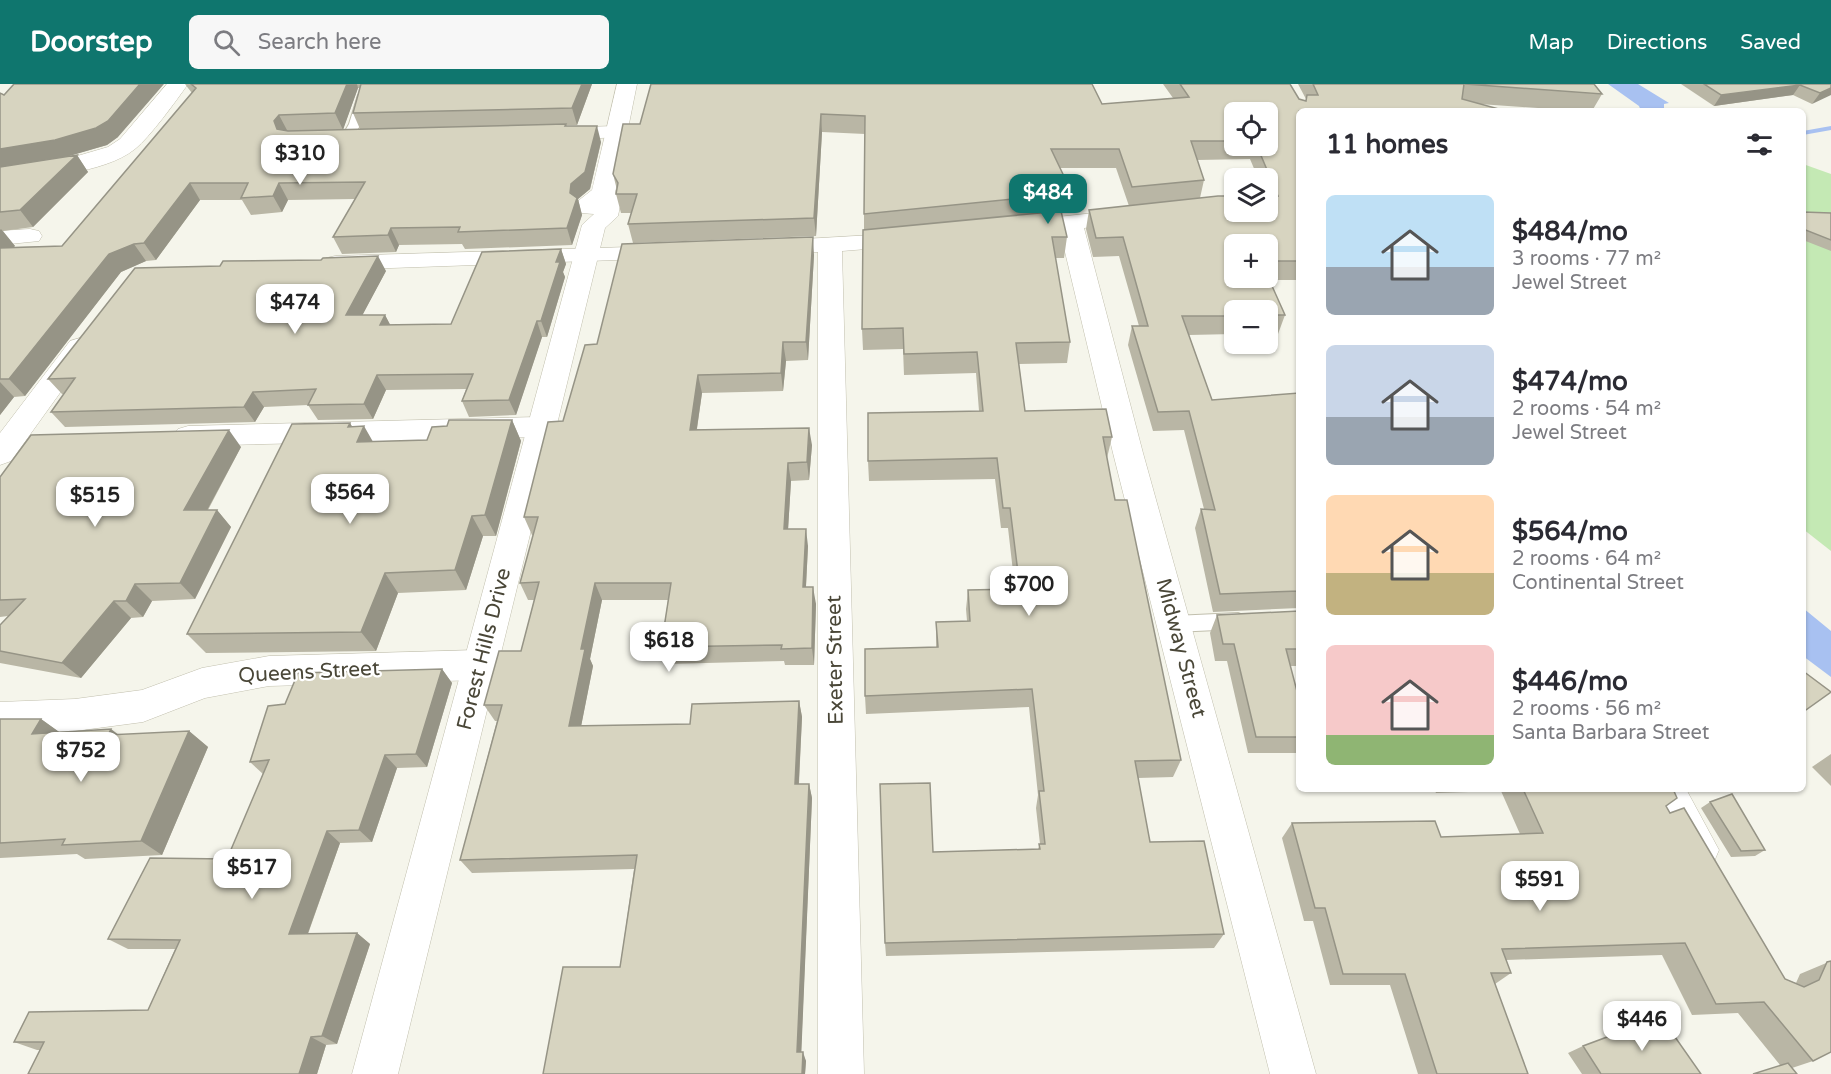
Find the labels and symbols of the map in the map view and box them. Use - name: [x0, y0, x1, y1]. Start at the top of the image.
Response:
- pin: $310: [264, 135, 336, 186]
- pin: $484: [1012, 174, 1084, 225]
- pin: $474: [259, 284, 331, 335]
- pin: $564: [314, 474, 386, 525]
- pin: $515: [59, 477, 131, 528]
- street label: Forest Hills Drive: [452, 565, 516, 733]
- pin: $700: [993, 566, 1065, 617]
- street label: Midway Street: [1150, 575, 1212, 721]
- street label: Exeter Street: [821, 595, 849, 725]
- pin: $618: [633, 622, 705, 673]
- street label: Queens Street: [238, 656, 380, 688]
- pin: $752: [45, 732, 117, 783]
- pin: $517: [216, 849, 288, 900]
- pin: $591: [1504, 861, 1576, 912]
- pin: $446: [1606, 1001, 1678, 1052]

